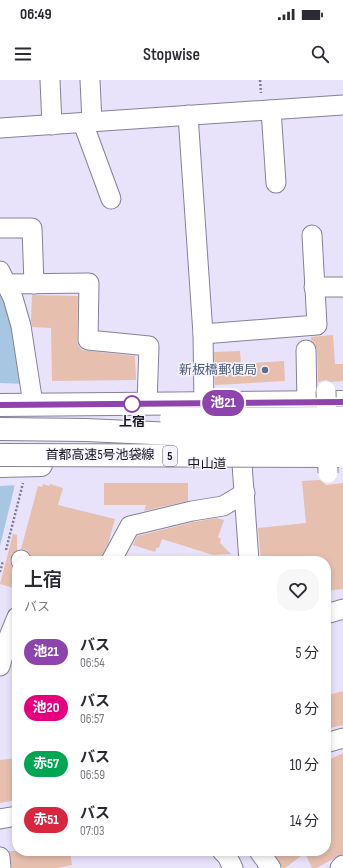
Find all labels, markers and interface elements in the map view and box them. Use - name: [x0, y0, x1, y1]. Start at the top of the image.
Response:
- text: 06:49: [20, 5, 52, 24]
- icon: menu: [12, 43, 34, 65]
- icon: search: [309, 43, 331, 65]
- text: Stopwise: [143, 44, 200, 65]
- place label: 新板橋郵便局: [179, 362, 257, 378]
- marker: 新板橋郵便局: [260, 365, 270, 375]
- line badge: 池21: [200, 390, 246, 416]
- text: 池21: [210, 394, 236, 411]
- marker: 上宿: [123, 395, 141, 413]
- place label: 上宿: [119, 414, 145, 430]
- road number: 5: [163, 446, 177, 466]
- street label: 首都高速5号池袋線: [45, 447, 155, 463]
- street label: 中山道: [187, 456, 227, 472]
- text: 上宿: [24, 569, 62, 592]
- button: heart: [277, 569, 319, 611]
- text: バス: [24, 599, 50, 615]
- text: バス: [80, 636, 110, 655]
- text: 池21: [33, 643, 59, 660]
- text: 5 分: [296, 644, 319, 663]
- text: 06:54: [80, 655, 105, 671]
- text: バス: [80, 692, 110, 711]
- text: 池20: [33, 699, 59, 716]
- text: 8 分: [295, 700, 319, 719]
- text: 06:57: [80, 711, 104, 727]
- text: バス: [80, 748, 110, 767]
- text: 赤57: [33, 755, 59, 772]
- text: 10 分: [290, 756, 319, 775]
- text: 06:59: [80, 767, 105, 783]
- text: バス: [80, 804, 110, 823]
- text: 赤51: [33, 811, 59, 828]
- text: 14 分: [290, 812, 319, 831]
- text: 07:03: [80, 823, 105, 839]

